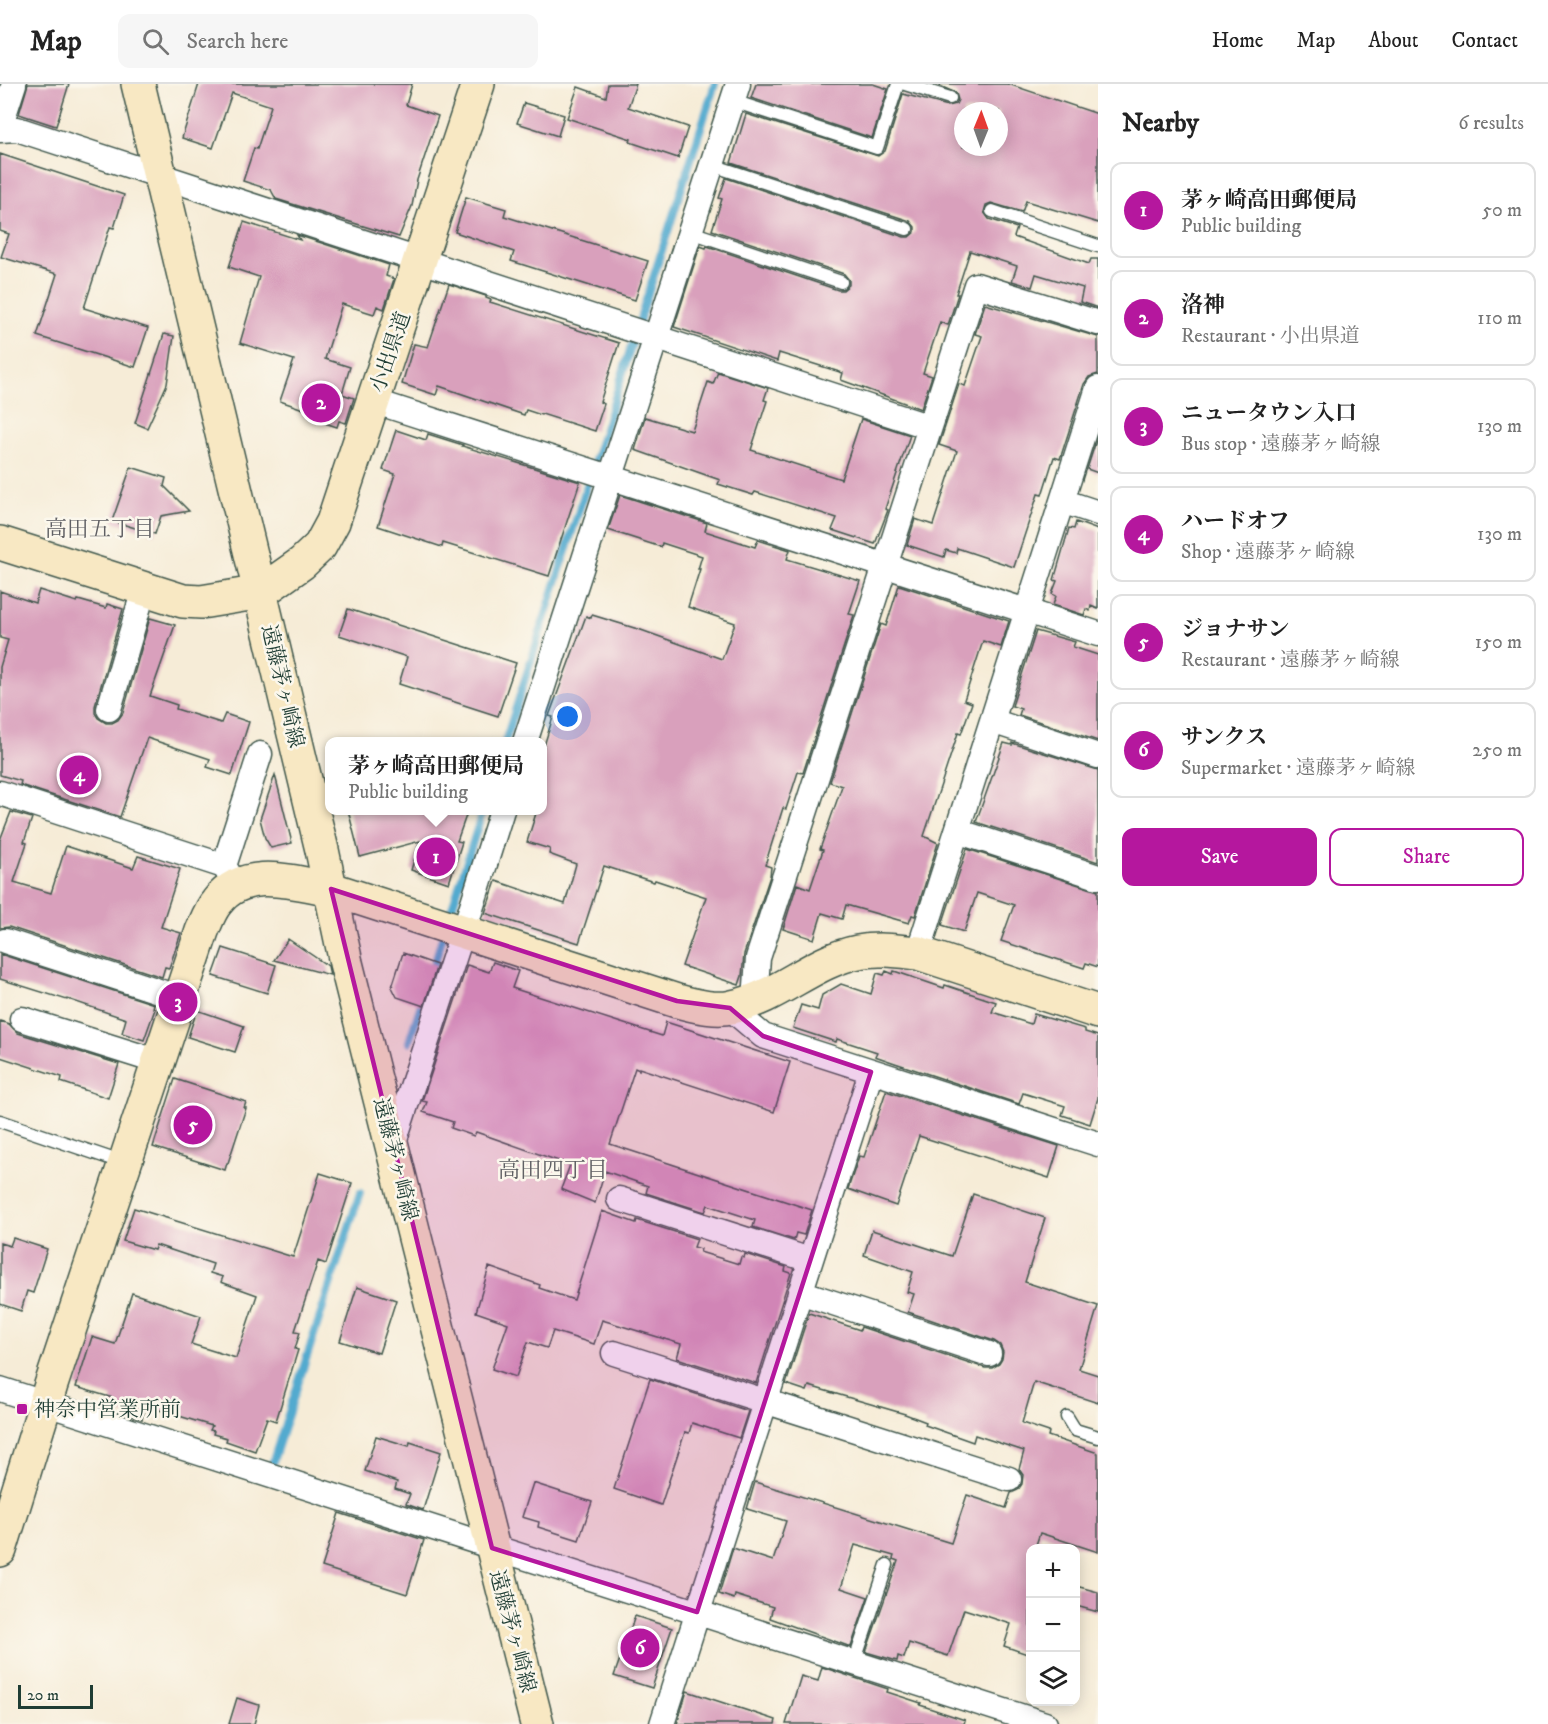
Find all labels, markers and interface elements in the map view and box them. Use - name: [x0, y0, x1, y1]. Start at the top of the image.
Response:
- search box: [118, 14, 538, 68]
- text: Map: [30, 24, 82, 59]
- icon: search: [139, 25, 172, 58]
- text: Search here: [187, 28, 288, 55]
- text: Home: [1212, 28, 1264, 54]
- text: Map: [1297, 28, 1335, 54]
- text: About: [1368, 28, 1419, 54]
- text: Contact: [1452, 28, 1518, 54]
- north arrow: [954, 102, 1008, 156]
- text: Nearby: [1122, 107, 1199, 140]
- text: 6 results: [1458, 111, 1524, 136]
- text: 茅ヶ崎高田郵便局: [1181, 187, 1357, 214]
- text: 1: [1140, 198, 1147, 223]
- text: 50 m: [1482, 198, 1522, 223]
- text: Public building: [1181, 214, 1301, 239]
- text: 洛神: [1181, 292, 1225, 319]
- text: 2: [1139, 306, 1148, 331]
- text: 110 m: [1477, 306, 1522, 331]
- street label: 小出県道: [365, 308, 417, 396]
- text: Restaurant · 小出県道: [1181, 324, 1360, 349]
- pin: 2: [302, 380, 340, 426]
- text: ニュータウン入口: [1181, 400, 1357, 427]
- text: 3: [1140, 414, 1147, 439]
- text: 130 m: [1477, 414, 1522, 439]
- text: Bus stop · 遠藤茅ヶ崎線: [1181, 432, 1381, 457]
- text: ハードオフ: [1181, 508, 1290, 535]
- district label: 高田五丁目: [45, 516, 155, 543]
- text: 4: [1138, 522, 1149, 547]
- text: 130 m: [1477, 522, 1522, 547]
- text: Shop · 遠藤茅ヶ崎線: [1181, 540, 1355, 565]
- text: ジョナサン: [1181, 616, 1289, 643]
- street label: 遠藤茅ヶ崎線: [255, 622, 309, 751]
- text: 5: [1139, 630, 1148, 655]
- text: 150 m: [1475, 630, 1522, 655]
- text: Restaurant · 遠藤茅ヶ崎線: [1181, 648, 1400, 673]
- your location: [553, 702, 582, 731]
- text: サンクス: [1181, 724, 1267, 751]
- popup: [325, 737, 547, 815]
- text: 6: [1138, 738, 1149, 763]
- text: 250 m: [1472, 738, 1522, 763]
- pin: 4: [60, 752, 98, 798]
- text: 茅ヶ崎高田郵便局: [348, 753, 524, 780]
- text: Supermarket · 遠藤茅ヶ崎線: [1181, 756, 1416, 781]
- text: Public building: [348, 780, 468, 805]
- button: Save: [1122, 828, 1317, 886]
- button: Share: [1329, 828, 1524, 886]
- pin: 1: [416, 834, 456, 880]
- pin: 3: [158, 980, 198, 1024]
- street label: 遠藤茅ヶ崎線: [367, 1095, 423, 1224]
- pin: 5: [174, 1102, 212, 1148]
- district label: 高田四丁目: [498, 1157, 608, 1184]
- place label: 神奈中営業所前: [34, 1397, 181, 1423]
- marker: 神奈中営業所前: [15, 1402, 29, 1416]
- map controls: [1026, 1544, 1080, 1706]
- button: +: [1026, 1544, 1080, 1598]
- street label: 遠藤茅ヶ崎線: [483, 1567, 541, 1695]
- button: −: [1026, 1598, 1080, 1652]
- pin: 6: [620, 1626, 660, 1670]
- button: layers: [1026, 1652, 1080, 1706]
- scale bar: [18, 1682, 93, 1710]
- text: 20 m: [27, 1685, 59, 1705]

